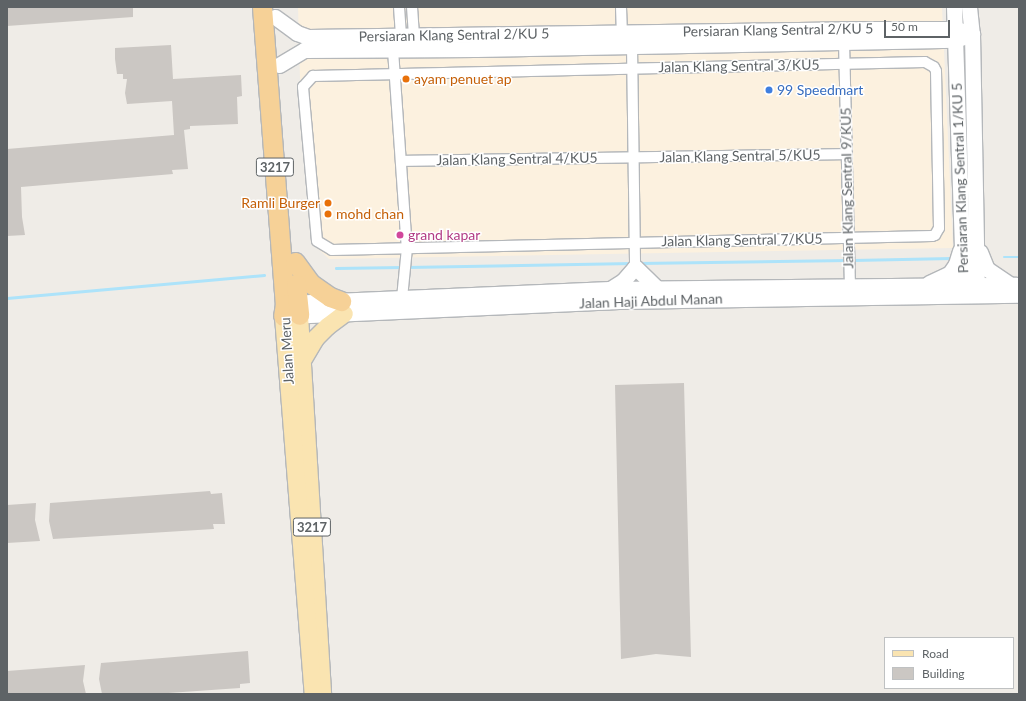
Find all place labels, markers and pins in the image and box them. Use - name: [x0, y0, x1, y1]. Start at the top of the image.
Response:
- place label: ayam penuet ap: [414, 71, 512, 87]
- marker: ayam penuet ap: [401, 74, 411, 84]
- place label: 99 Speedmart: [777, 82, 863, 98]
- marker: 99 Speedmart: [764, 85, 774, 95]
- place label: Ramli Burger: [241, 195, 320, 211]
- marker: Ramli Burger: [323, 198, 333, 208]
- place label: mohd chan: [336, 206, 404, 222]
- marker: mohd chan: [323, 209, 333, 219]
- place label: grand kapar: [408, 227, 480, 243]
- marker: grand kapar: [395, 230, 405, 240]

